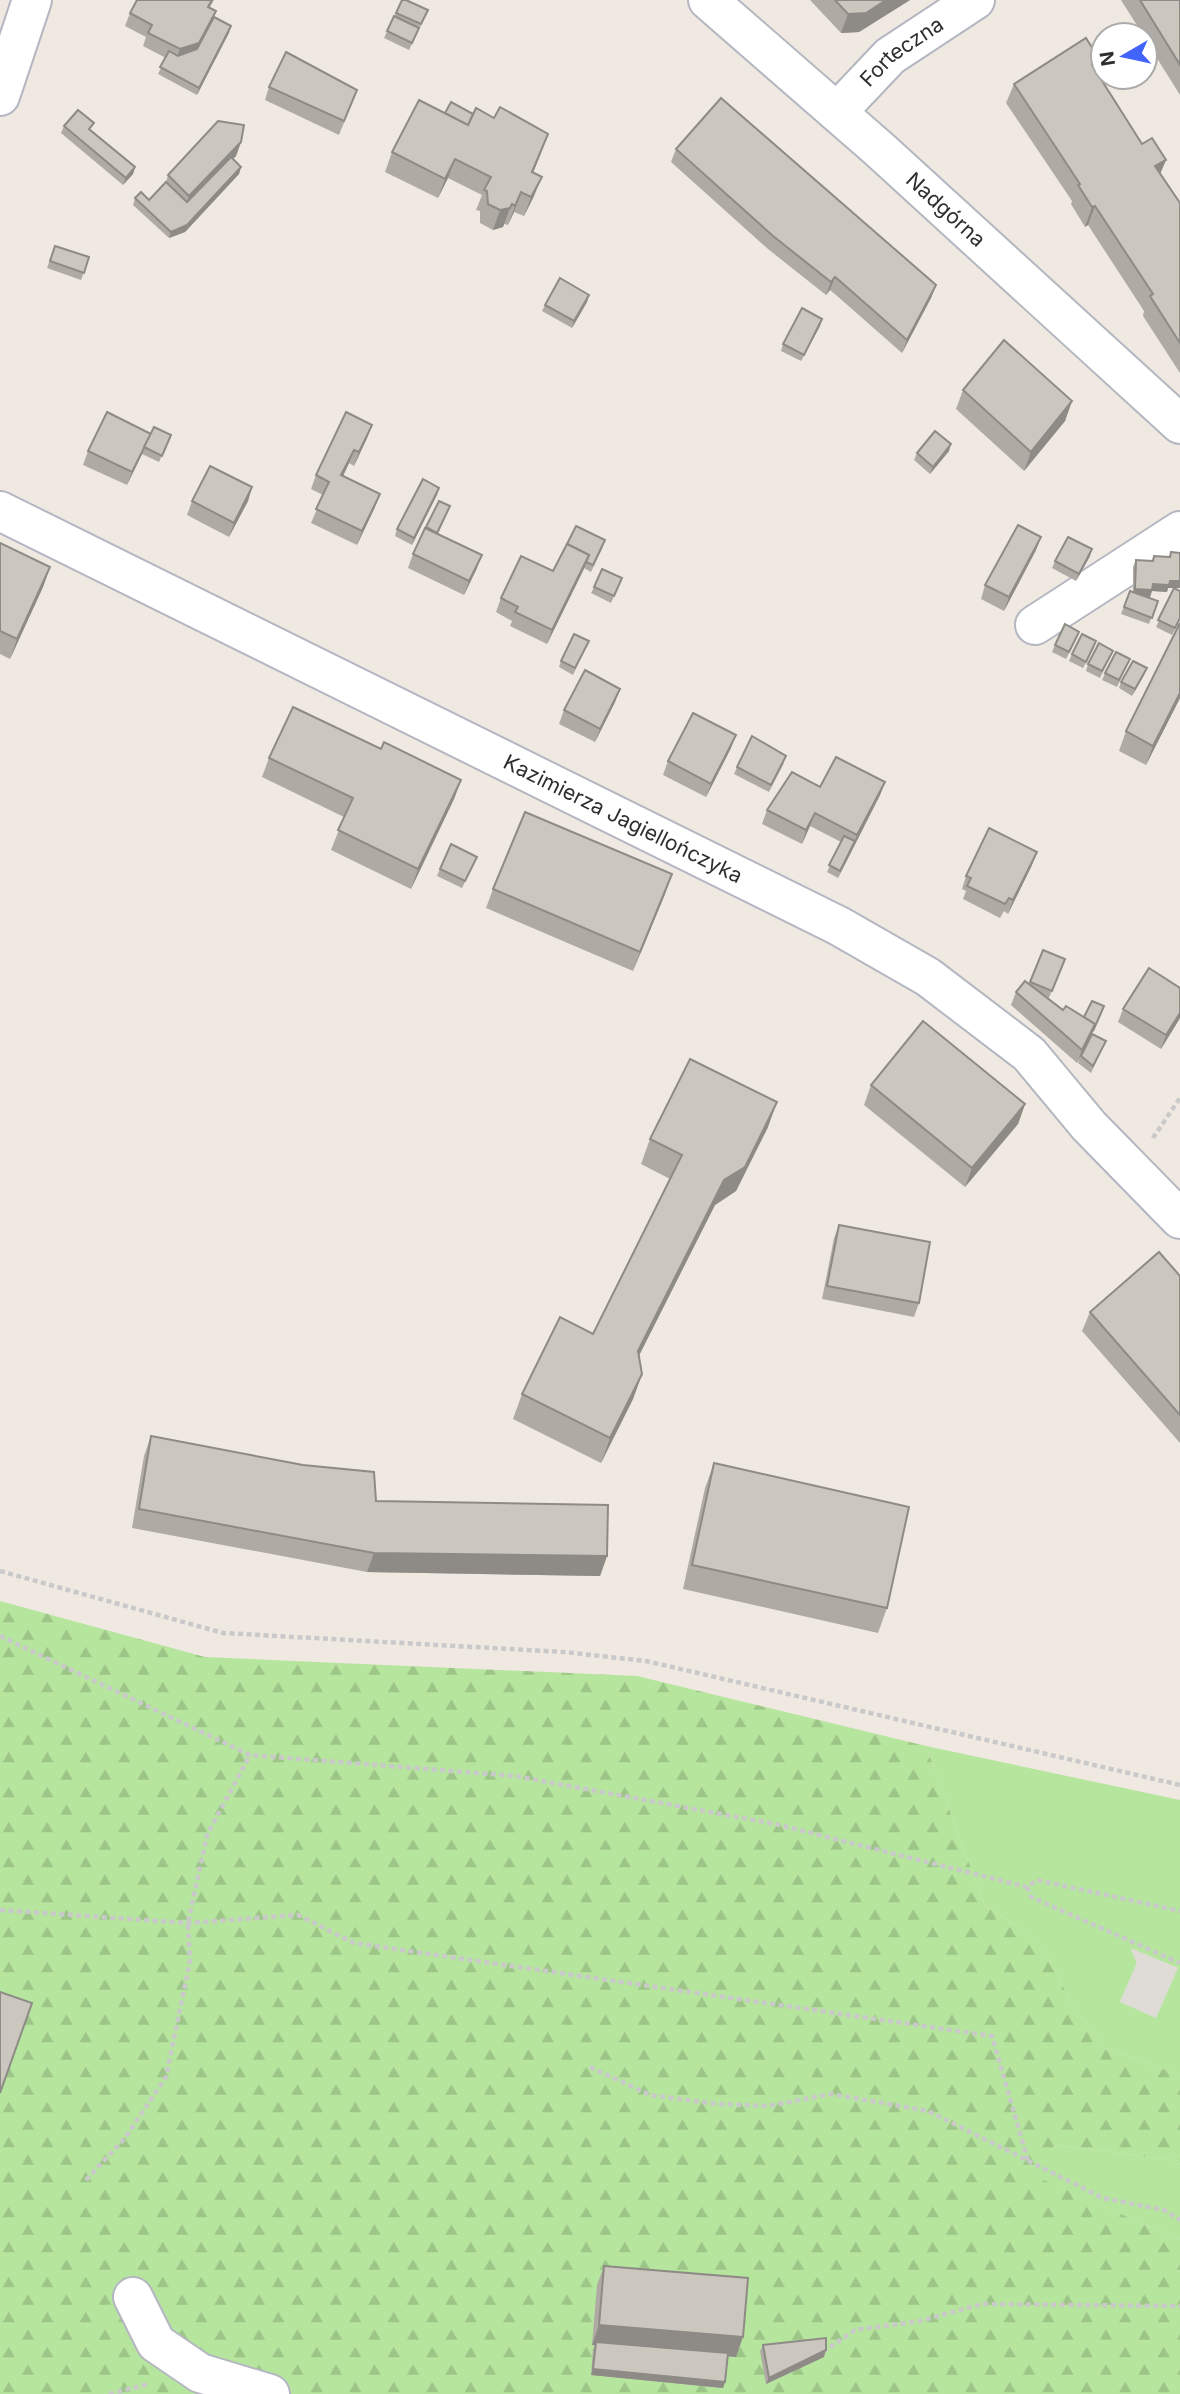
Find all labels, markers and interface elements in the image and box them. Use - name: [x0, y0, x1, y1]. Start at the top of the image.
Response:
- street label: Forteczna: [855, 11, 948, 92]
- north arrow: [1089, 21, 1159, 91]
- text: N: [1095, 50, 1120, 68]
- street label: Nadgórna: [901, 167, 991, 252]
- street label: Kazimierza Jagiellończyka: [500, 749, 747, 888]

